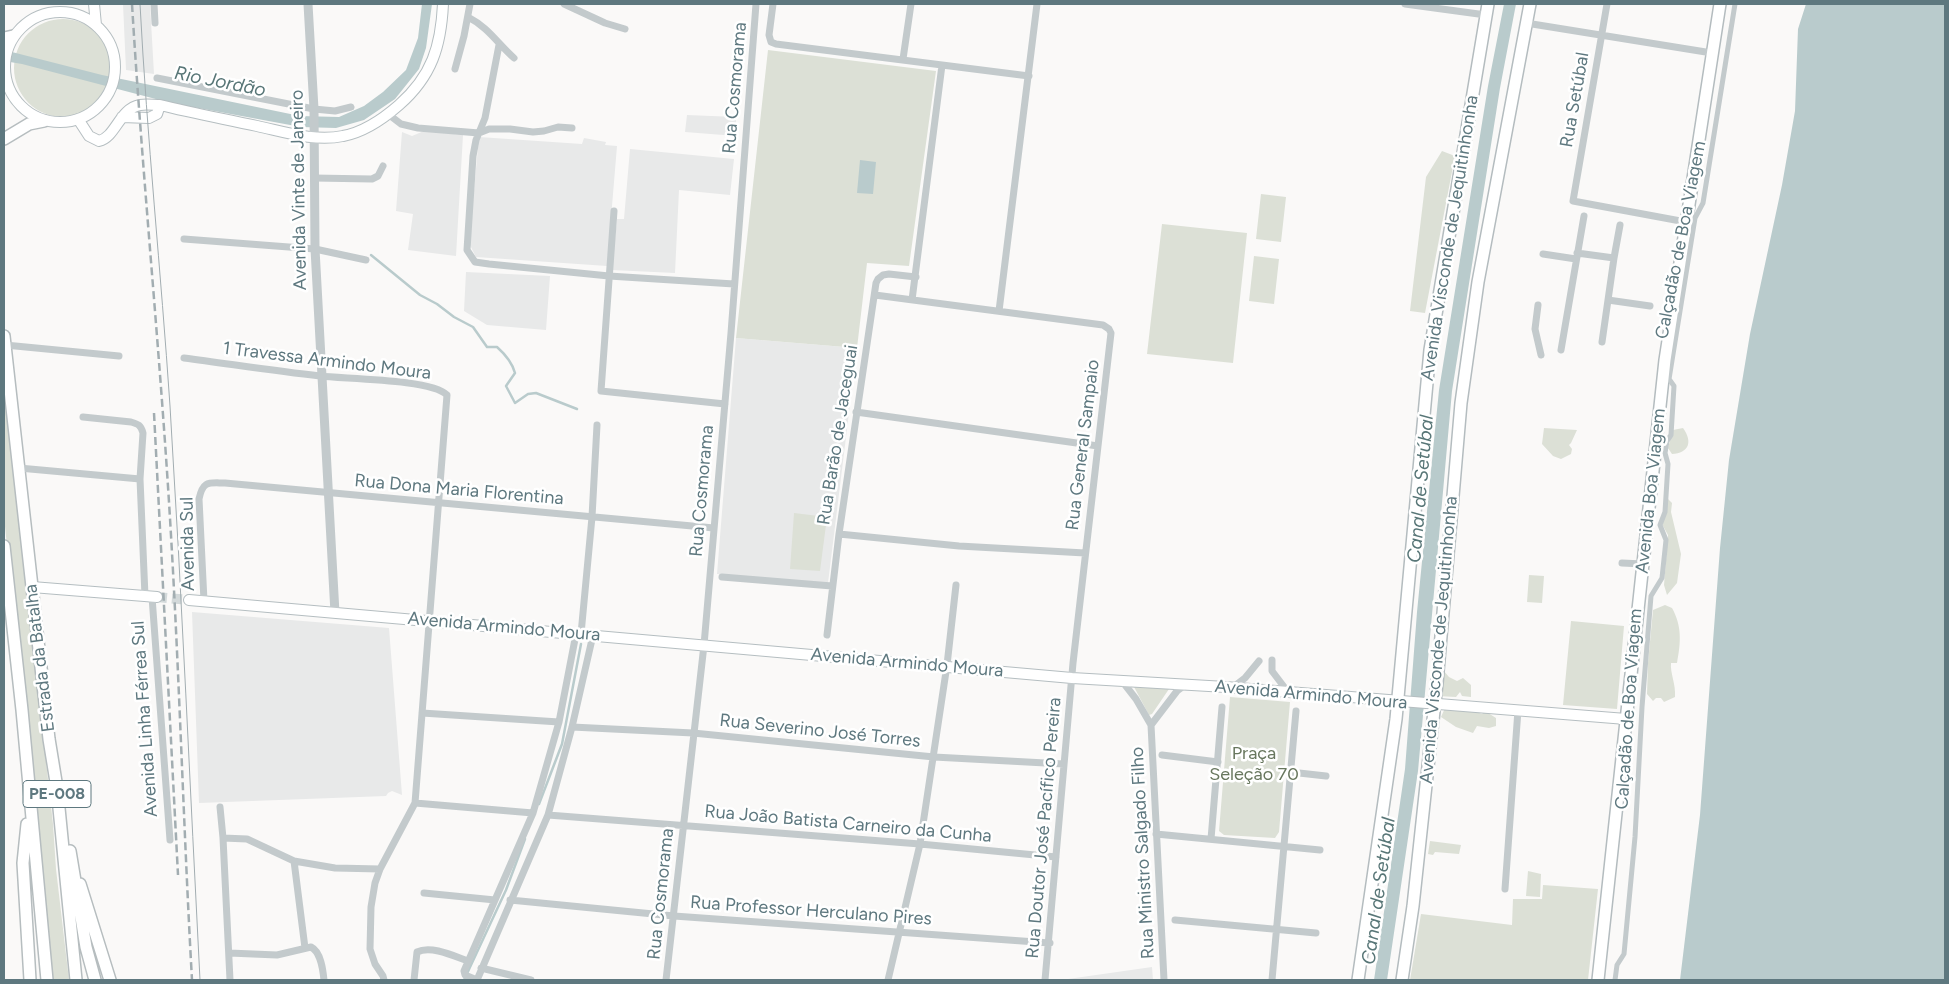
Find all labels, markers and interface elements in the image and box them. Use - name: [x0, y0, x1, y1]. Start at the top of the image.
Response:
- street label: Rua Cosmorama: [718, 21, 752, 155]
- street label: Rua Setúbal: [1556, 51, 1594, 149]
- water label: Rio Jordão: [172, 62, 268, 102]
- street label: Avenida Vinte de Janeiro: [286, 89, 312, 291]
- street label: Avenida Visconde de Jequitinhonha: [1417, 94, 1483, 382]
- street label: Calçadão de Boa Viagem: [1651, 139, 1711, 341]
- street label: 1 Travessa Armindo Moura: [222, 338, 432, 384]
- street label: Rua Barão de Jaceguai: [813, 343, 863, 527]
- street label: Rua General Sampaio: [1062, 358, 1104, 532]
- street label: Avenida Boa Viagem: [1632, 407, 1670, 575]
- water label: Canal de Setúbal: [1403, 414, 1439, 564]
- street label: Rua Cosmorama: [685, 424, 719, 558]
- street label: Rua Dona Maria Florentina: [353, 470, 565, 510]
- street label: Avenida Visconde de Jequitinhonha: [1416, 495, 1462, 785]
- street label: Avenida Sul: [176, 497, 200, 591]
- street label: Estrada da Batalha: [20, 583, 60, 733]
- street label: Avenida Armindo Moura: [407, 608, 601, 646]
- street label: Calçadão de Boa Viagem: [1611, 608, 1647, 810]
- street label: Avenida Linha Férrea Sul: [127, 620, 163, 818]
- street label: Avenida Armindo Moura: [810, 644, 1004, 682]
- street label: Avenida Armindo Moura: [1214, 676, 1408, 714]
- street label: Rua Doutor José Pacífico Pereira: [1022, 696, 1066, 960]
- street label: Rua Severino José Torres: [719, 710, 921, 752]
- park label: Praça Seleção 70: [1209, 743, 1299, 786]
- street label: Rua Ministro Salgado Filho: [1127, 746, 1159, 960]
- road number: PE-008: [23, 781, 91, 808]
- street label: Rua João Batista Carneiro da Cunha: [703, 801, 993, 847]
- water label: Canal de Setúbal: [1357, 816, 1401, 966]
- street label: Rua Cosmorama: [643, 827, 679, 961]
- street label: Rua Professor Herculano Pires: [689, 892, 933, 930]

